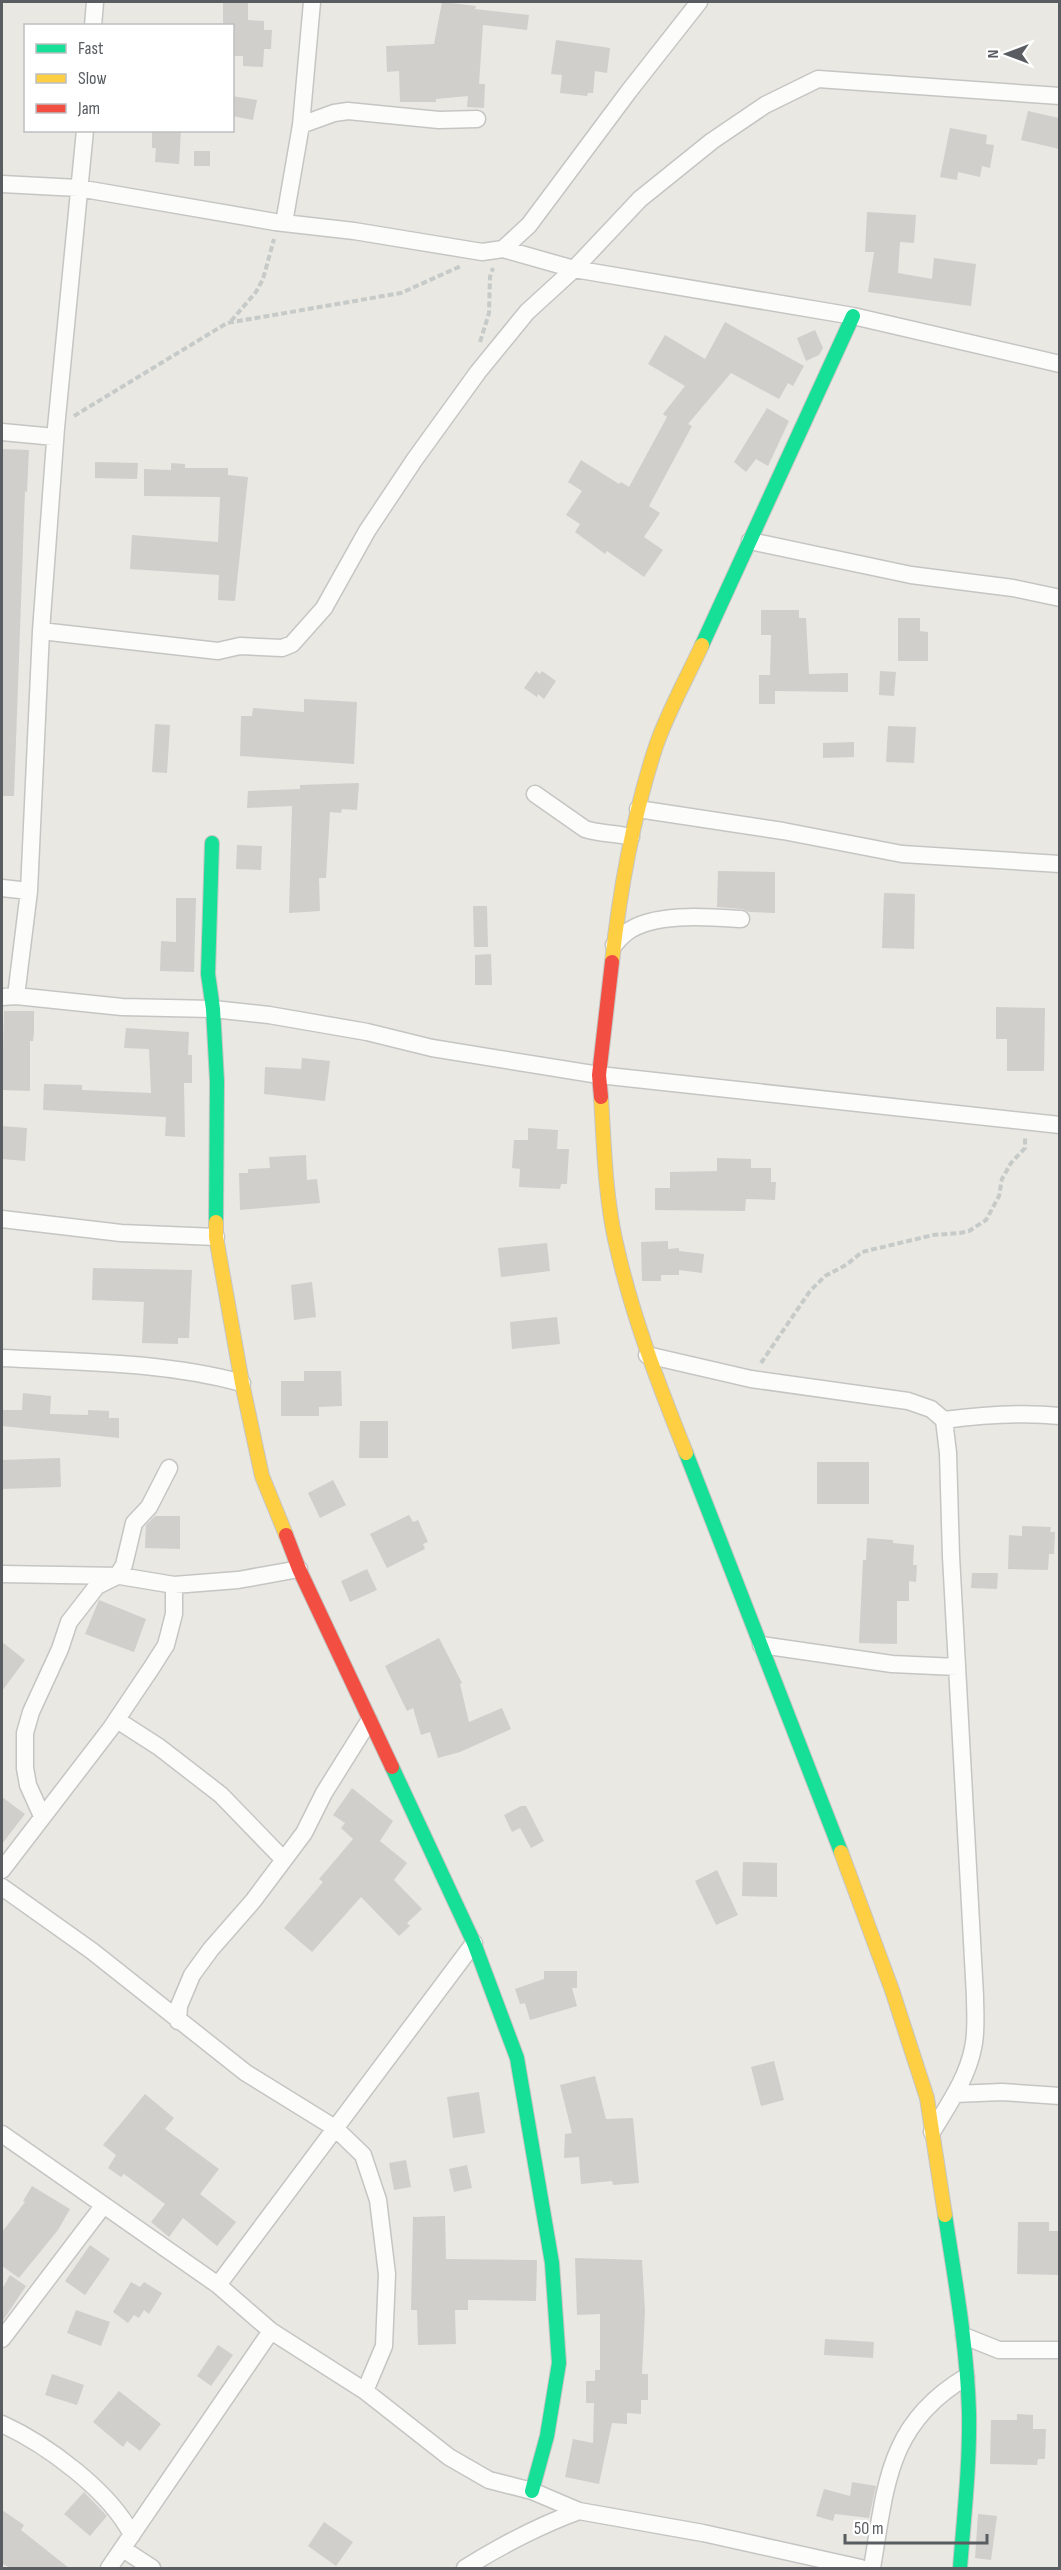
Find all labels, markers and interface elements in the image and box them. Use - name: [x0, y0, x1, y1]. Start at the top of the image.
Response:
- legend: [24, 24, 234, 132]
- north arrow: [977, 24, 1037, 84]
- text: Fast: [78, 38, 104, 59]
- text: N: [984, 50, 1003, 58]
- text: Slow: [78, 68, 107, 89]
- text: Jam: [77, 98, 100, 119]
- scale bar: [845, 2507, 988, 2545]
- text: 50 m: [854, 2518, 884, 2539]

